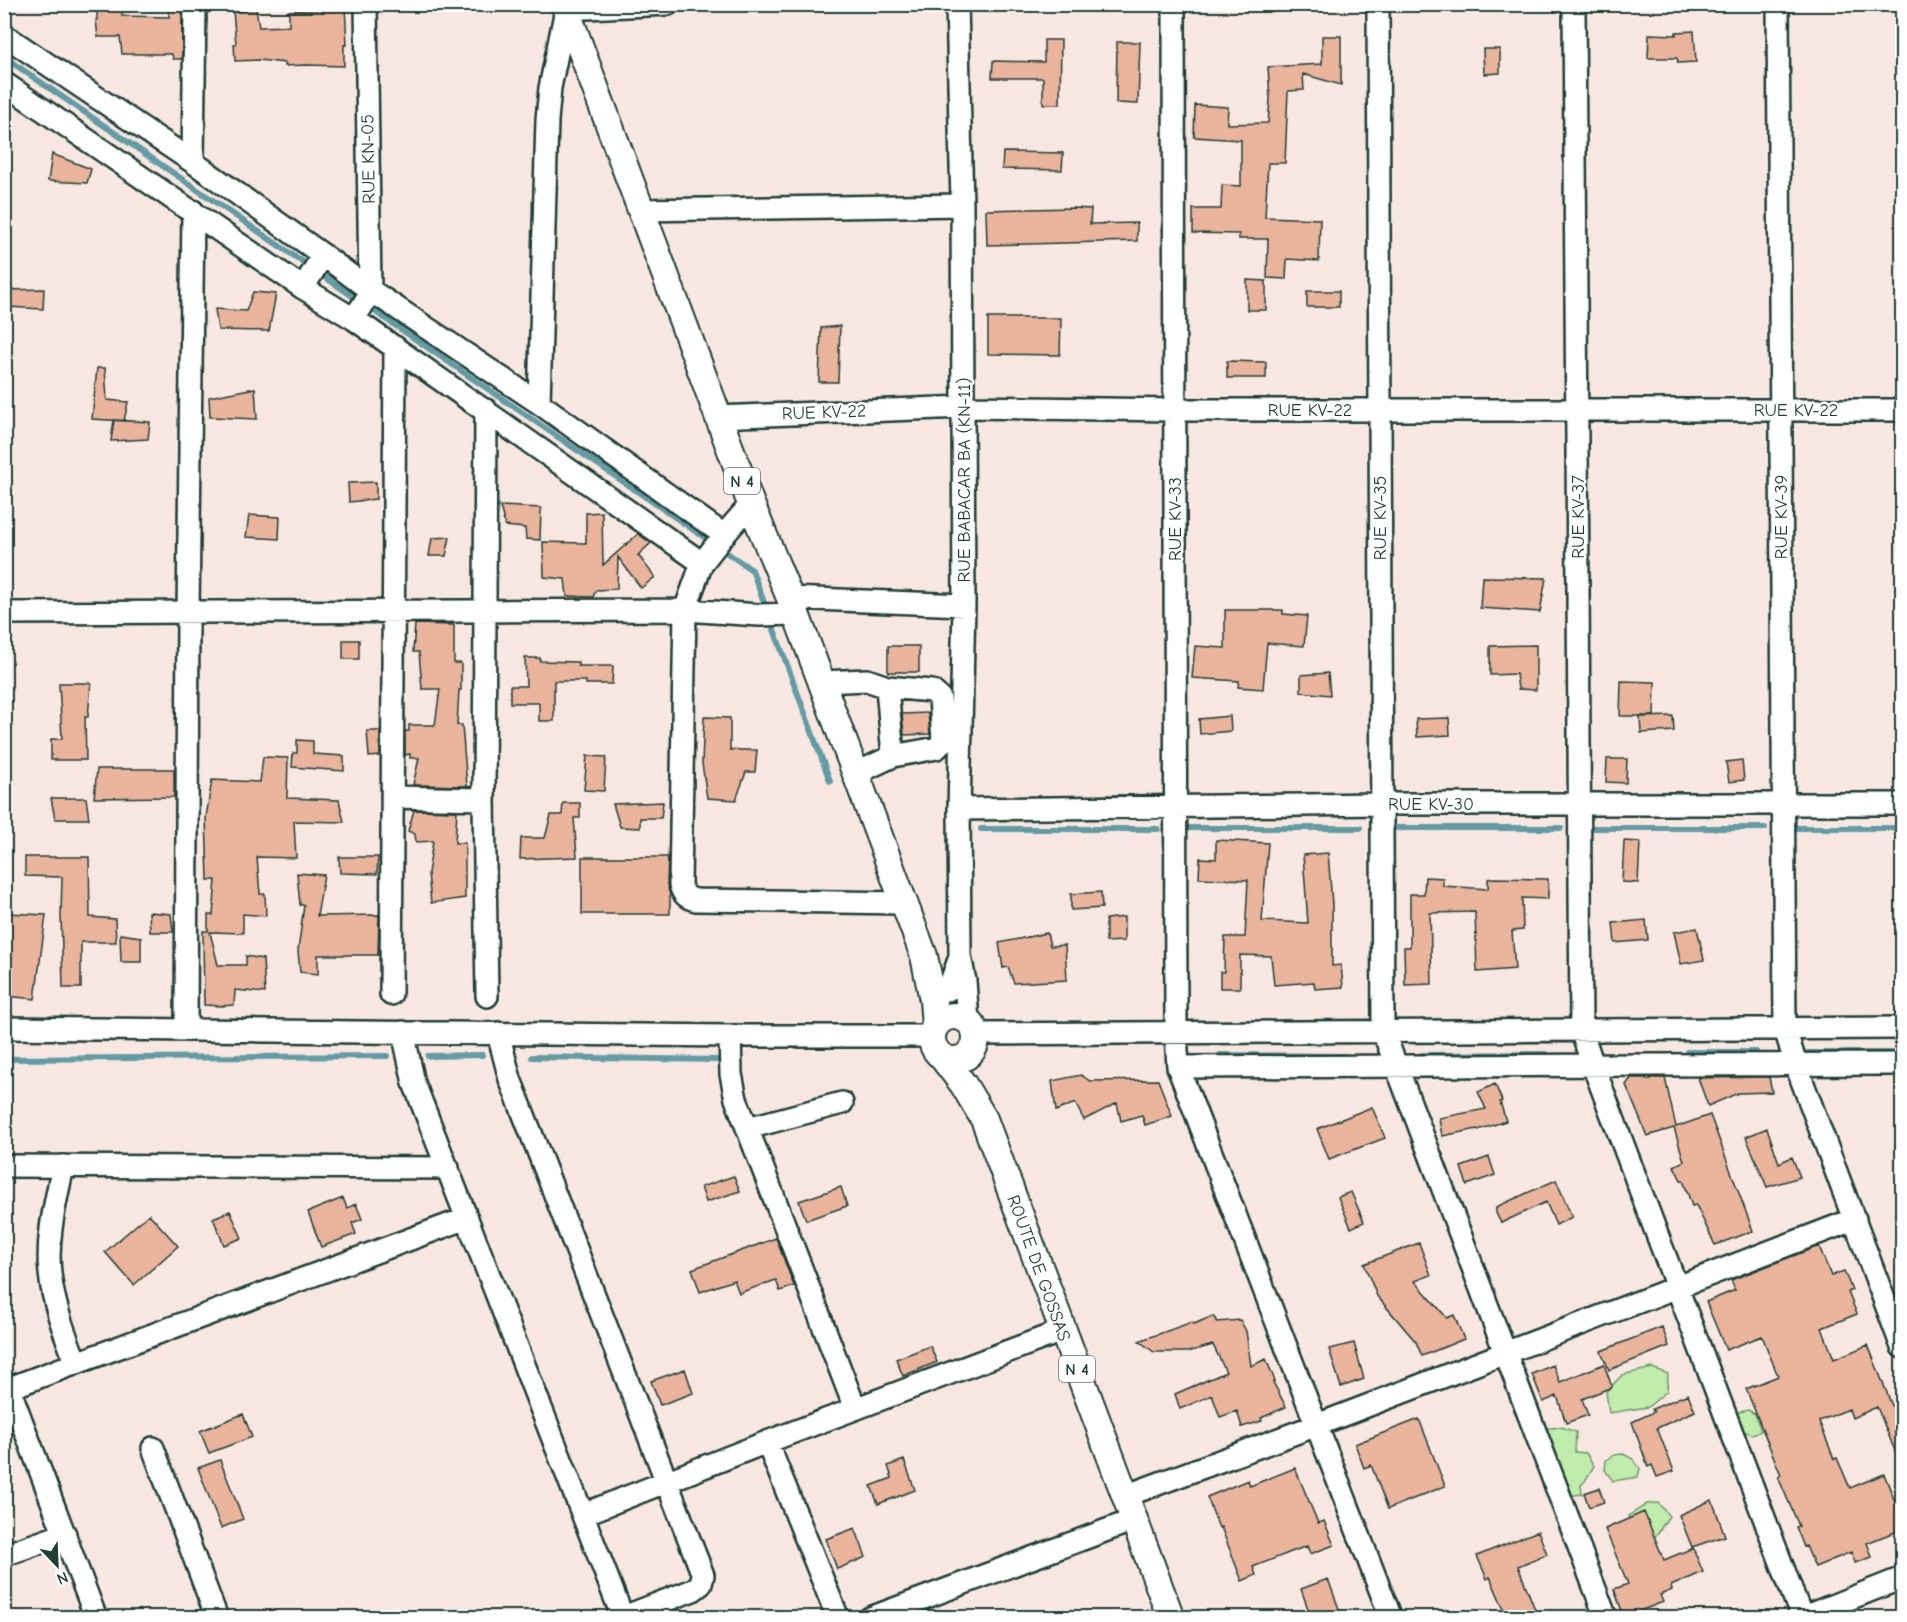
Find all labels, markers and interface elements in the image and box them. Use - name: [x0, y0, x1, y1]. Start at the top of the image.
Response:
- street label: RUE KN-05: [357, 114, 380, 204]
- street label: RUE BABACAR BA (KN-11): [954, 378, 975, 582]
- street label: RUE KV-22: [1268, 400, 1352, 421]
- street label: RUE KV-22: [1754, 400, 1838, 421]
- street label: RUE KV-22: [781, 401, 867, 424]
- road number: N 4: [724, 468, 760, 494]
- street label: RUE KV-37: [1568, 475, 1589, 559]
- street label: RUE KV-39: [1771, 475, 1792, 559]
- street label: RUE KV-35: [1370, 476, 1391, 560]
- street label: RUE KV-33: [1165, 477, 1186, 561]
- street label: RUE KV-30: [1388, 794, 1474, 815]
- street label: ROUTE DE GOSSAS: [1002, 1192, 1075, 1344]
- road number: N 4: [1059, 1356, 1095, 1382]
- north arrow: [27, 1535, 87, 1595]
- text: N: [54, 1568, 71, 1588]

